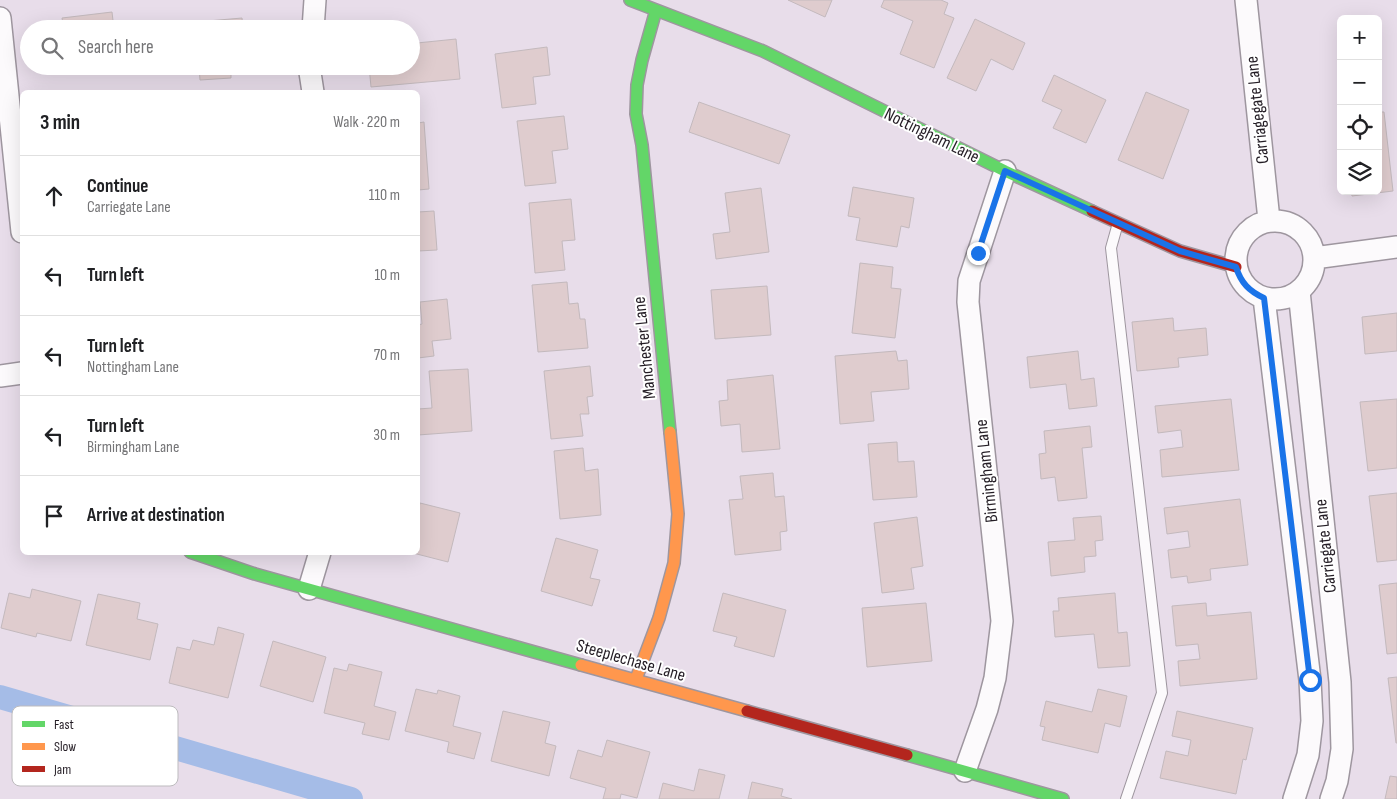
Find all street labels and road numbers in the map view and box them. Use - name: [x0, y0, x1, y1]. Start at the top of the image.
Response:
- street label: Carriagegate Lane: [1241, 55, 1274, 165]
- street label: Nottingham Lane: [881, 103, 983, 168]
- street label: Manchester Lane: [629, 296, 660, 400]
- street label: Birmingham Lane: [971, 418, 1002, 524]
- street label: Carriegate Lane: [1310, 498, 1341, 594]
- street label: Steeplechase Lane: [574, 635, 688, 686]

